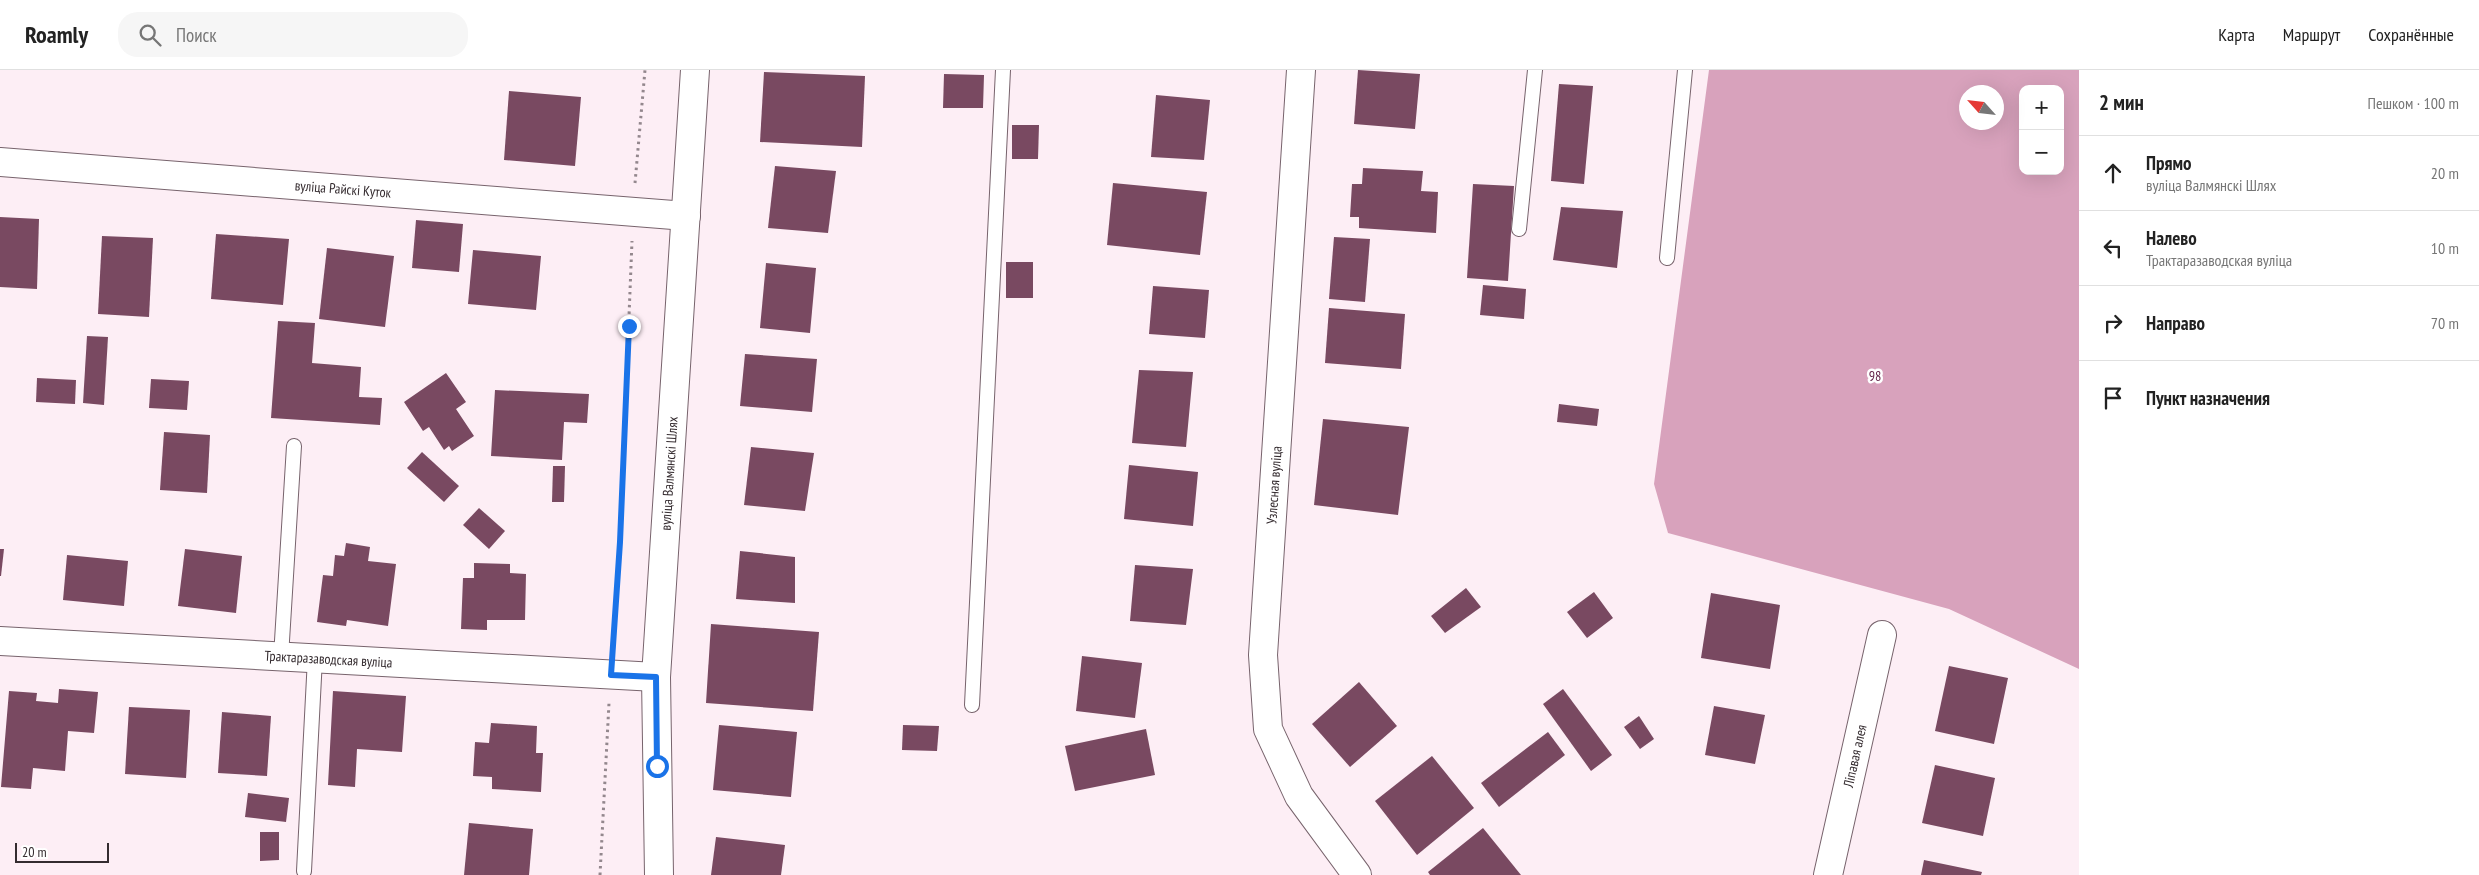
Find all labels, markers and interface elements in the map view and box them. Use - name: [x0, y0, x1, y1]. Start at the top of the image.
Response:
- search box: [118, 12, 468, 57]
- text: Roamly: [25, 19, 88, 50]
- icon: search: [136, 21, 164, 49]
- text: Поиск: [176, 23, 217, 47]
- text: Карта: [2218, 23, 2255, 46]
- text: Маршрут: [2283, 23, 2340, 46]
- text: Сохранённые: [2368, 23, 2454, 46]
- north arrow: [1959, 85, 2004, 130]
- map controls: [2019, 85, 2064, 175]
- button: +: [2019, 85, 2064, 130]
- text: 2 мин: [2099, 89, 2144, 116]
- text: Пешком · 100 m: [2368, 93, 2459, 113]
- button: −: [2019, 130, 2064, 175]
- text: Прямо: [2146, 151, 2191, 175]
- icon: ahead: [2099, 159, 2127, 187]
- text: 20 m: [2431, 163, 2459, 183]
- text: вуліца Валмянскі Шлях: [2146, 175, 2276, 195]
- street label: вуліца Райскі Куток: [294, 176, 392, 202]
- text: Налево: [2146, 226, 2197, 250]
- icon: left: [2099, 234, 2127, 262]
- text: 10 m: [2431, 238, 2459, 258]
- text: Трактаразаводская вуліца: [2146, 250, 2292, 270]
- icon: right: [2099, 309, 2127, 337]
- text: Направо: [2146, 311, 2205, 335]
- text: 70 m: [2431, 313, 2459, 333]
- route end: [618, 315, 641, 338]
- park label: 98: [1869, 367, 1881, 385]
- icon: arrive: [2099, 384, 2127, 412]
- text: Пункт назначения: [2146, 386, 2270, 410]
- street label: вуліца Валмянскі Шлях: [656, 416, 682, 531]
- street label: Узлесная вуліца: [1262, 445, 1286, 525]
- street label: Трактаразаводская вуліца: [264, 647, 393, 672]
- street label: Ліпавая алея: [1839, 723, 1871, 790]
- route start: [646, 755, 669, 778]
- scale bar: [15, 840, 109, 863]
- text: 20 m: [22, 843, 47, 861]

